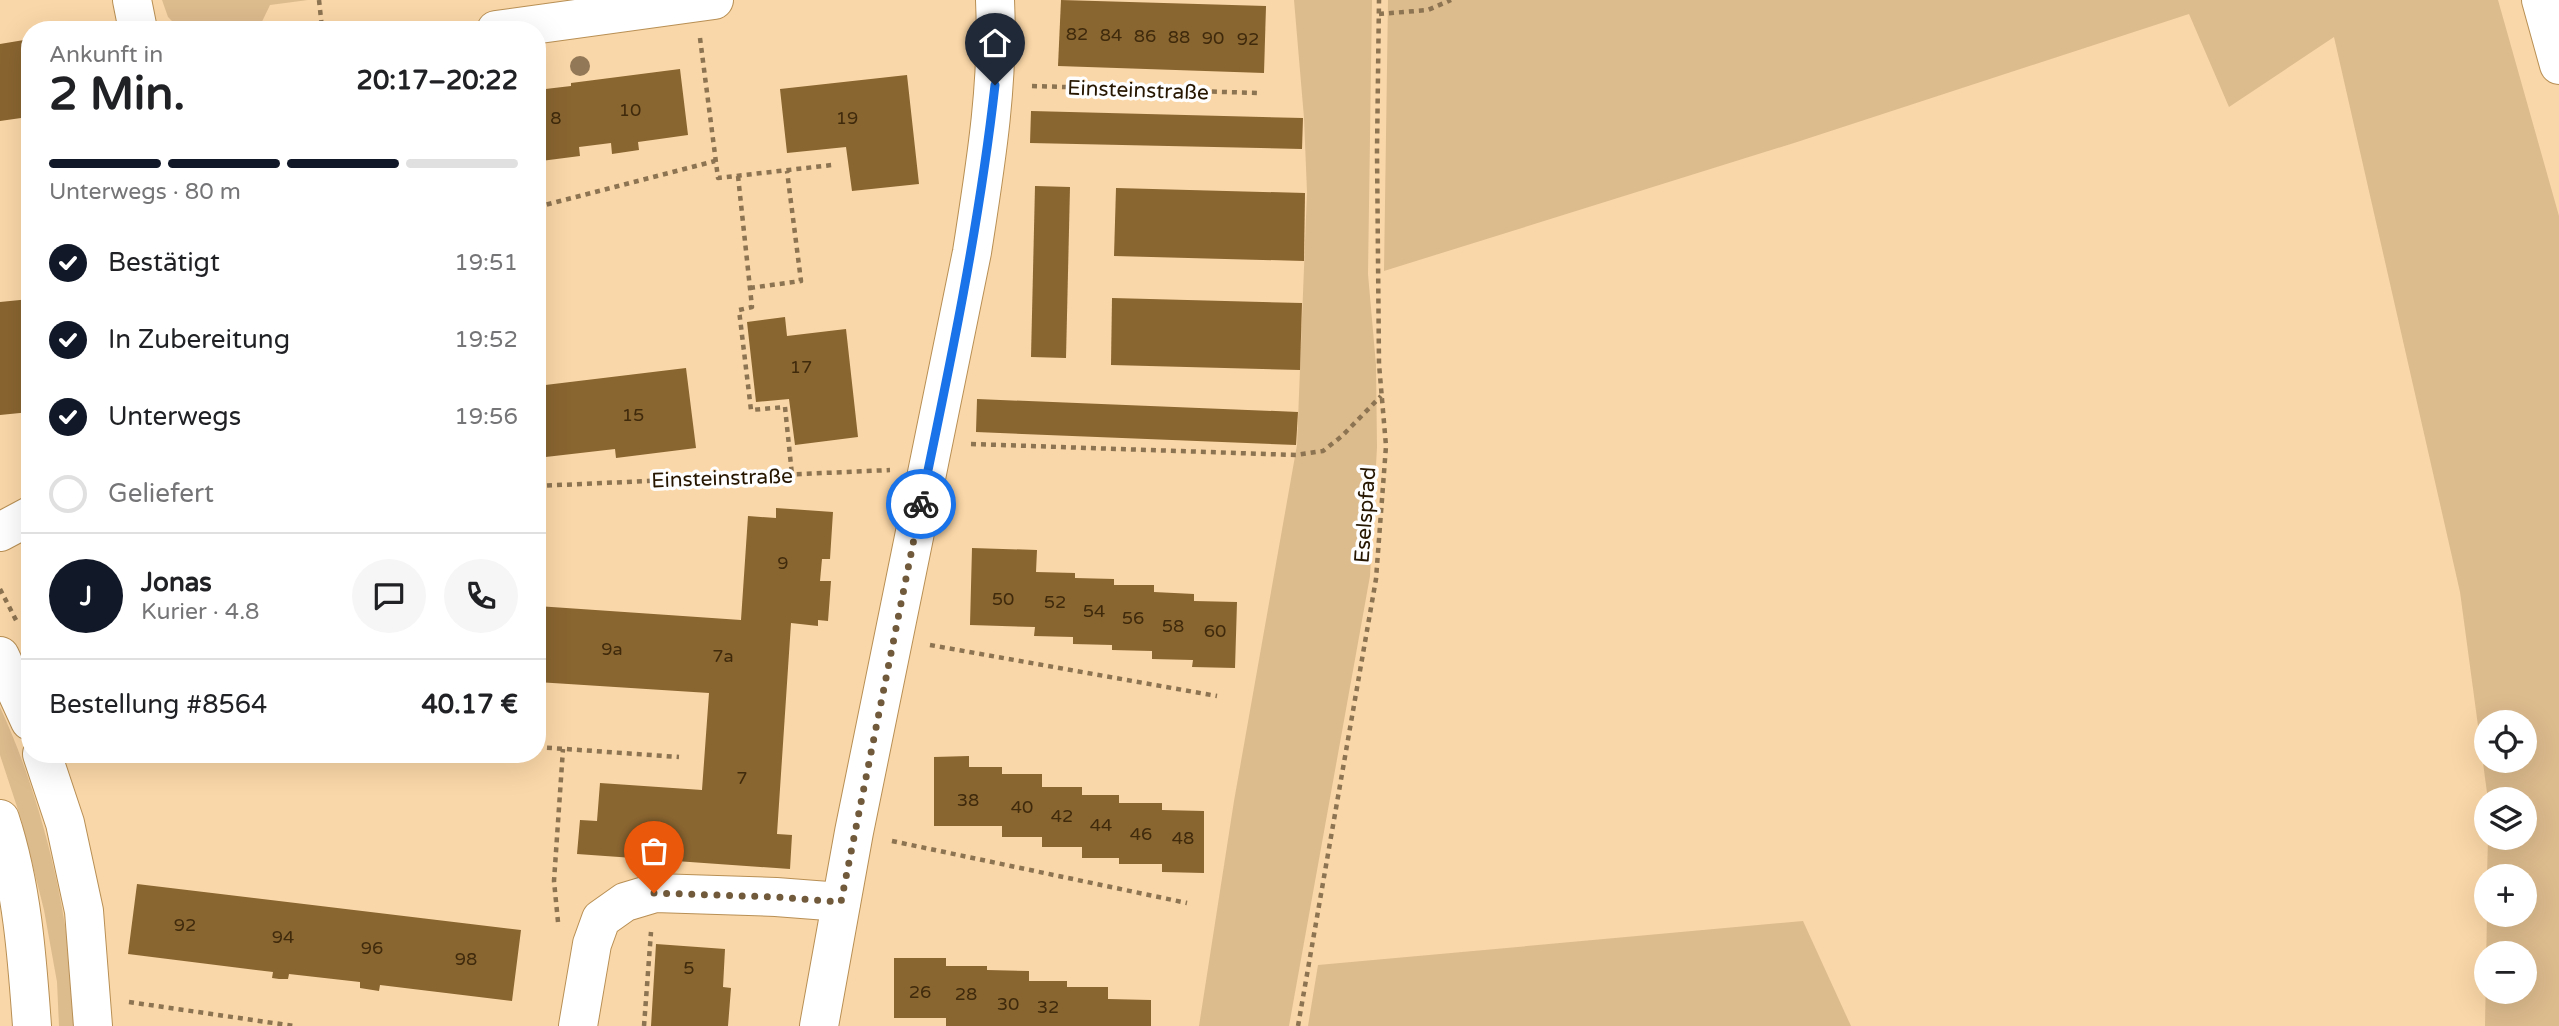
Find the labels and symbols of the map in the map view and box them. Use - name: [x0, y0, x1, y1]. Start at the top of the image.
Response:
- pin: [965, 13, 1025, 85]
- house number: 82: [1066, 23, 1088, 45]
- house number: 84: [1100, 24, 1122, 46]
- house number: 86: [1134, 25, 1156, 47]
- house number: 88: [1168, 26, 1190, 48]
- house number: 90: [1202, 27, 1224, 49]
- house number: 92: [1237, 28, 1259, 50]
- street label: Einsteinstraße: [1067, 76, 1209, 105]
- house number: 10: [619, 99, 641, 121]
- house number: 8: [550, 107, 562, 129]
- house number: 19: [836, 107, 858, 129]
- house number: 17: [790, 356, 812, 378]
- house number: 15: [622, 404, 644, 426]
- street label: Einsteinstraße: [651, 464, 793, 493]
- street label: Eselspfad: [1350, 466, 1381, 564]
- courier: [886, 469, 956, 539]
- house number: 9: [777, 552, 789, 574]
- house number: 50: [992, 588, 1014, 610]
- house number: 52: [1044, 591, 1066, 613]
- house number: 54: [1083, 600, 1105, 622]
- house number: 56: [1122, 607, 1144, 629]
- house number: 58: [1162, 615, 1184, 637]
- house number: 60: [1204, 620, 1226, 642]
- house number: 9a: [601, 638, 623, 660]
- house number: 7a: [712, 645, 734, 667]
- house number: 7: [736, 767, 748, 789]
- house number: 38: [957, 789, 979, 811]
- house number: 40: [1011, 796, 1033, 818]
- house number: 42: [1051, 805, 1073, 827]
- house number: 44: [1090, 814, 1112, 836]
- pin: [624, 821, 684, 893]
- house number: 46: [1130, 823, 1152, 845]
- house number: 48: [1172, 827, 1194, 849]
- house number: 92: [174, 914, 196, 936]
- house number: 94: [272, 926, 294, 948]
- house number: 96: [361, 937, 383, 959]
- house number: 98: [455, 948, 477, 970]
- house number: 5: [683, 957, 695, 979]
- house number: 26: [909, 981, 931, 1003]
- house number: 28: [955, 983, 977, 1005]
- house number: 30: [997, 993, 1019, 1015]
- house number: 32: [1037, 996, 1059, 1018]

